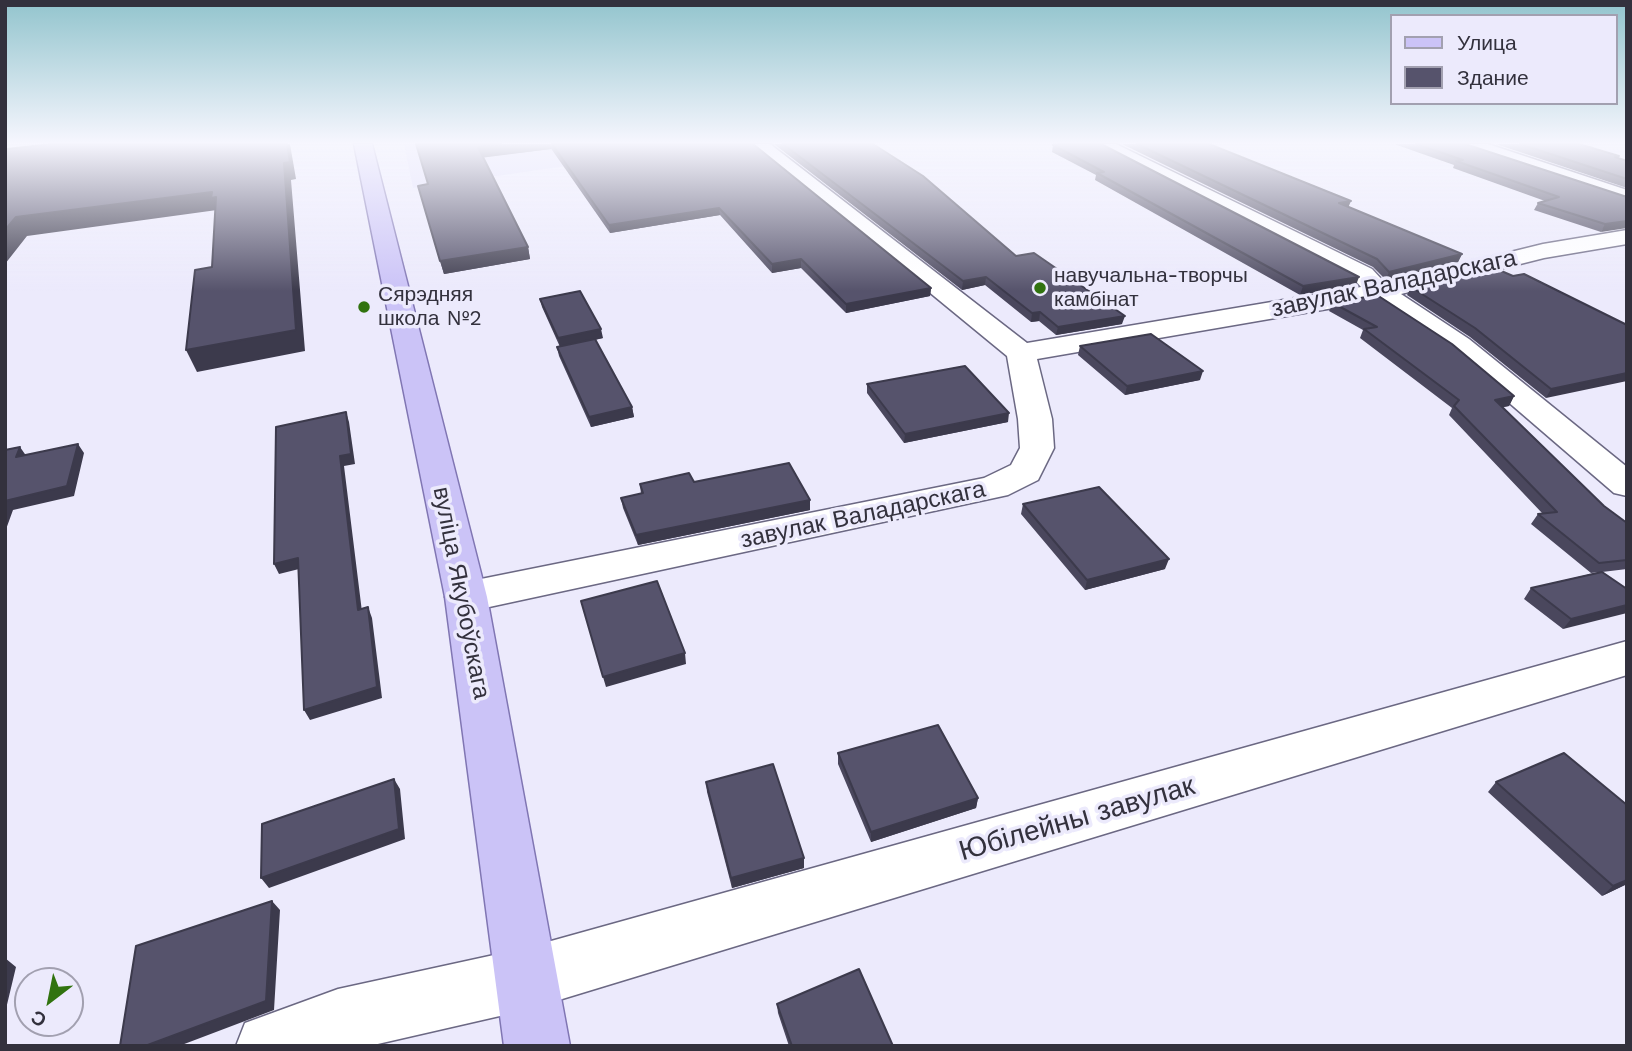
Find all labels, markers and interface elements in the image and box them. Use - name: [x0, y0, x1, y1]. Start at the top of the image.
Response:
- legend: [1390, 14, 1618, 105]
- text: Улица: [1457, 30, 1517, 55]
- text: Здание: [1457, 65, 1529, 90]
- street label: завулак Валадарскага: [1269, 244, 1519, 324]
- place label: навучальна-творчы камбінат: [1054, 263, 1248, 313]
- marker: навучальна-творчы камбінат: [1032, 280, 1048, 296]
- place label: Сярэдняя школа №2: [378, 282, 482, 332]
- marker: Сярэдняя школа №2: [356, 299, 372, 315]
- street label: завулак Валадарскага: [738, 475, 988, 555]
- street label: вуліца Якубоўскага: [426, 484, 496, 702]
- street label: Юбілейны завулак: [955, 769, 1199, 869]
- north arrow: [14, 967, 84, 1037]
- text: С: [27, 1005, 51, 1032]

